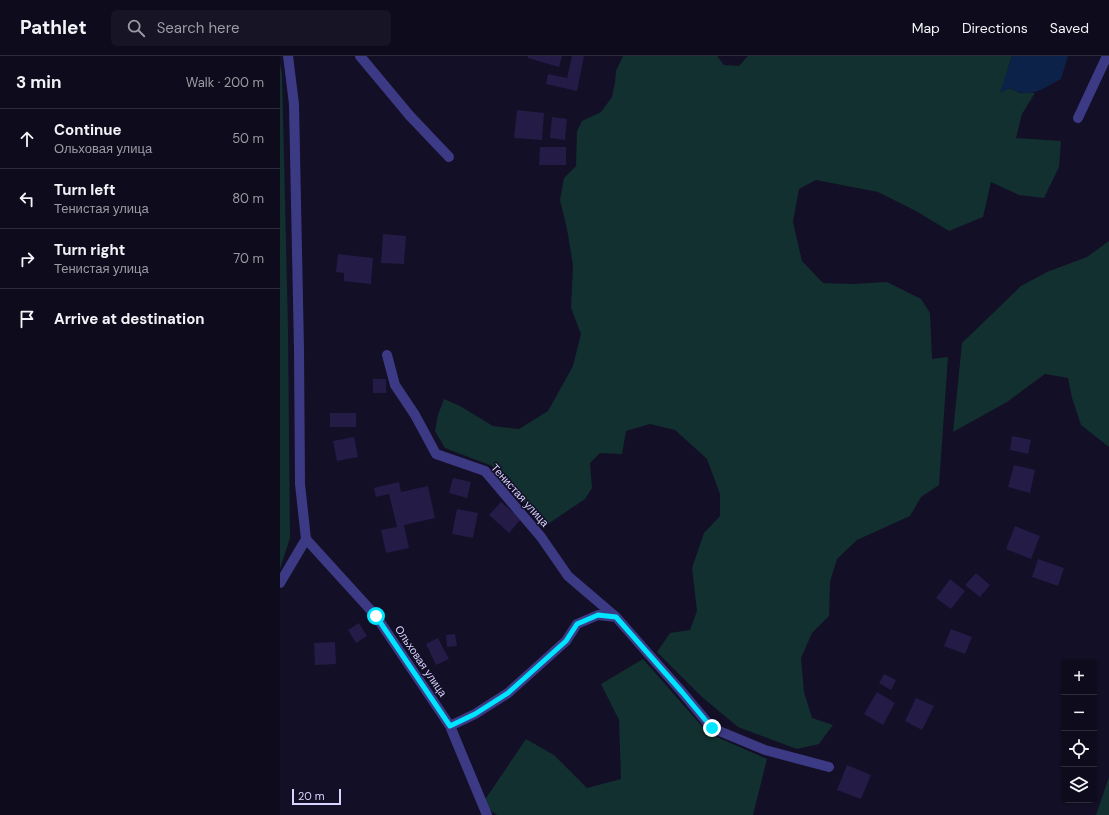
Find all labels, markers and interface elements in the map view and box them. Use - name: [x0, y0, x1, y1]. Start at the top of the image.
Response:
- search box: [111, 10, 391, 46]
- text: Pathlet: [20, 15, 87, 40]
- icon: search: [125, 17, 147, 39]
- text: Search here: [157, 18, 239, 38]
- text: Map: [912, 19, 940, 37]
- text: Directions: [962, 19, 1028, 37]
- text: Saved: [1050, 19, 1089, 37]
- text: 3 min: [16, 71, 61, 93]
- text: Walk · 200 m: [186, 74, 264, 91]
- text: Continue: [54, 120, 122, 140]
- icon: ahead: [16, 128, 38, 150]
- text: 50 m: [232, 130, 264, 147]
- text: Ольховая улица: [54, 140, 152, 157]
- text: Turn left: [54, 180, 115, 200]
- icon: left: [16, 188, 38, 210]
- text: 80 m: [232, 190, 264, 207]
- text: Тенистая улица: [54, 200, 149, 217]
- text: Turn right: [54, 240, 125, 260]
- icon: right: [16, 248, 38, 270]
- text: 70 m: [233, 250, 264, 267]
- text: Тенистая улица: [54, 260, 149, 277]
- icon: arrive: [16, 308, 38, 330]
- text: Arrive at destination: [54, 309, 205, 329]
- street label: Тенистая улица: [488, 461, 553, 530]
- route start: [367, 607, 385, 625]
- street label: Ольховая улица: [392, 623, 451, 700]
- map controls: [1061, 659, 1097, 803]
- button: +: [1061, 659, 1097, 695]
- button: −: [1061, 695, 1097, 731]
- route end: [703, 719, 721, 737]
- button: locate: [1061, 731, 1097, 767]
- button: layers: [1061, 767, 1097, 803]
- scale bar: [292, 787, 341, 806]
- text: 20 m: [298, 789, 324, 803]

